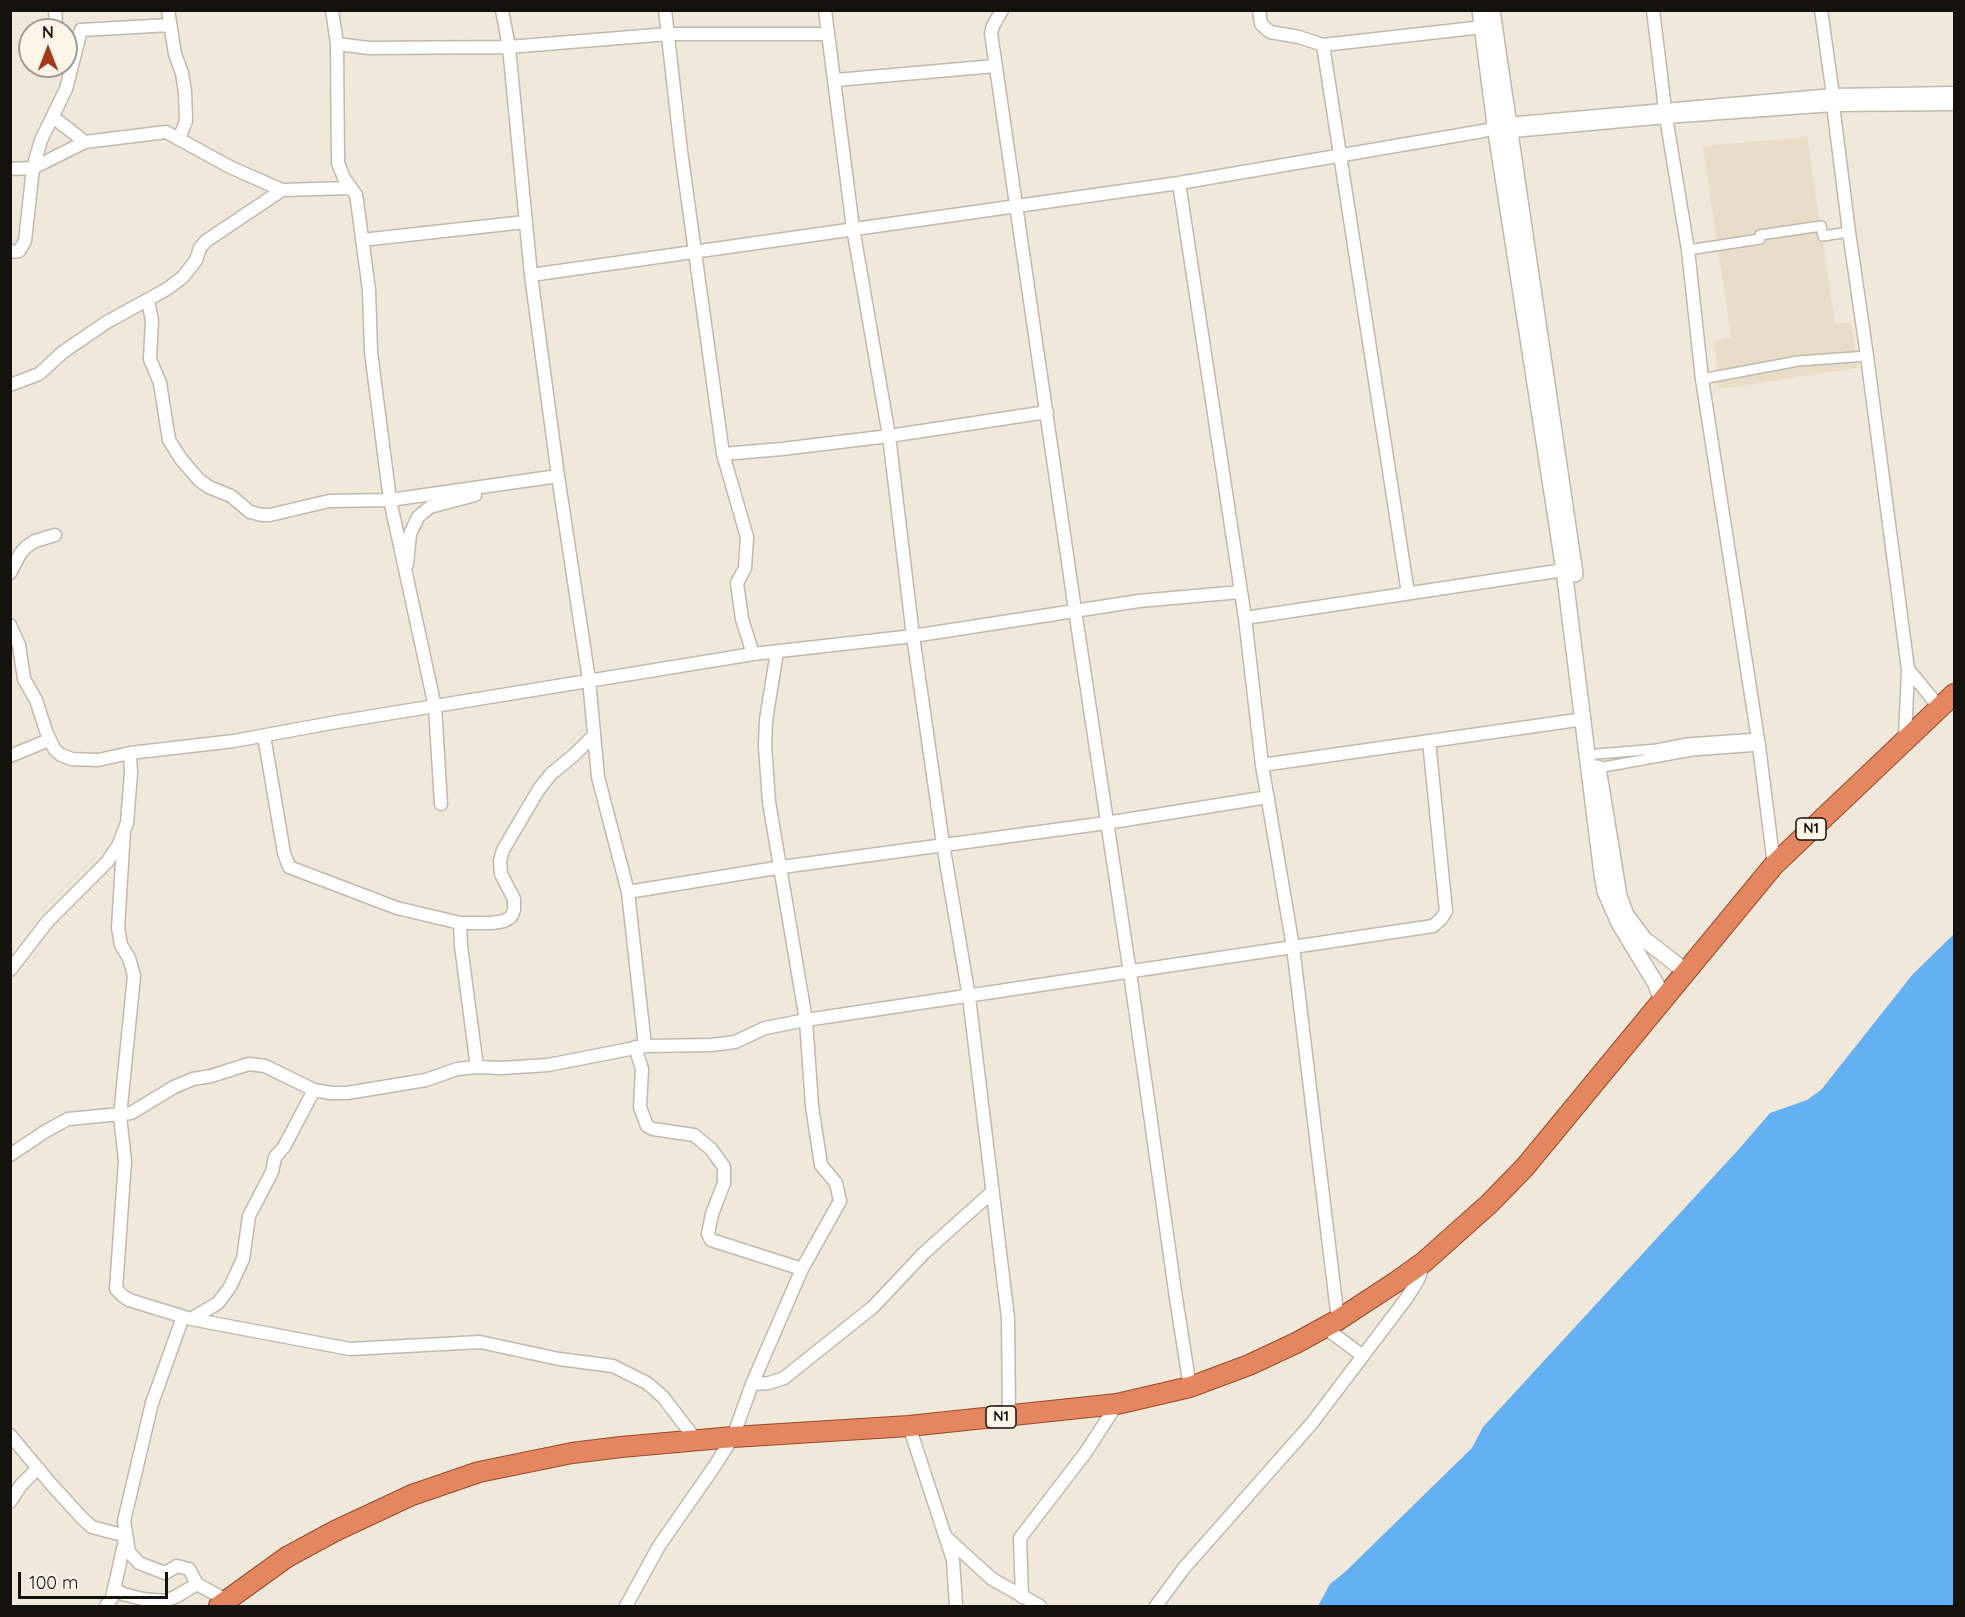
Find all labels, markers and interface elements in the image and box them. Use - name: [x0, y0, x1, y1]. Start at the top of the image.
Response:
- north arrow: [18, 18, 78, 78]
- text: N: [42, 22, 54, 42]
- road number: N1: [1796, 818, 1826, 840]
- road number: N1: [986, 1406, 1016, 1428]
- scale bar: [21, 1560, 171, 1598]
- text: 100 m: [29, 1571, 78, 1594]

